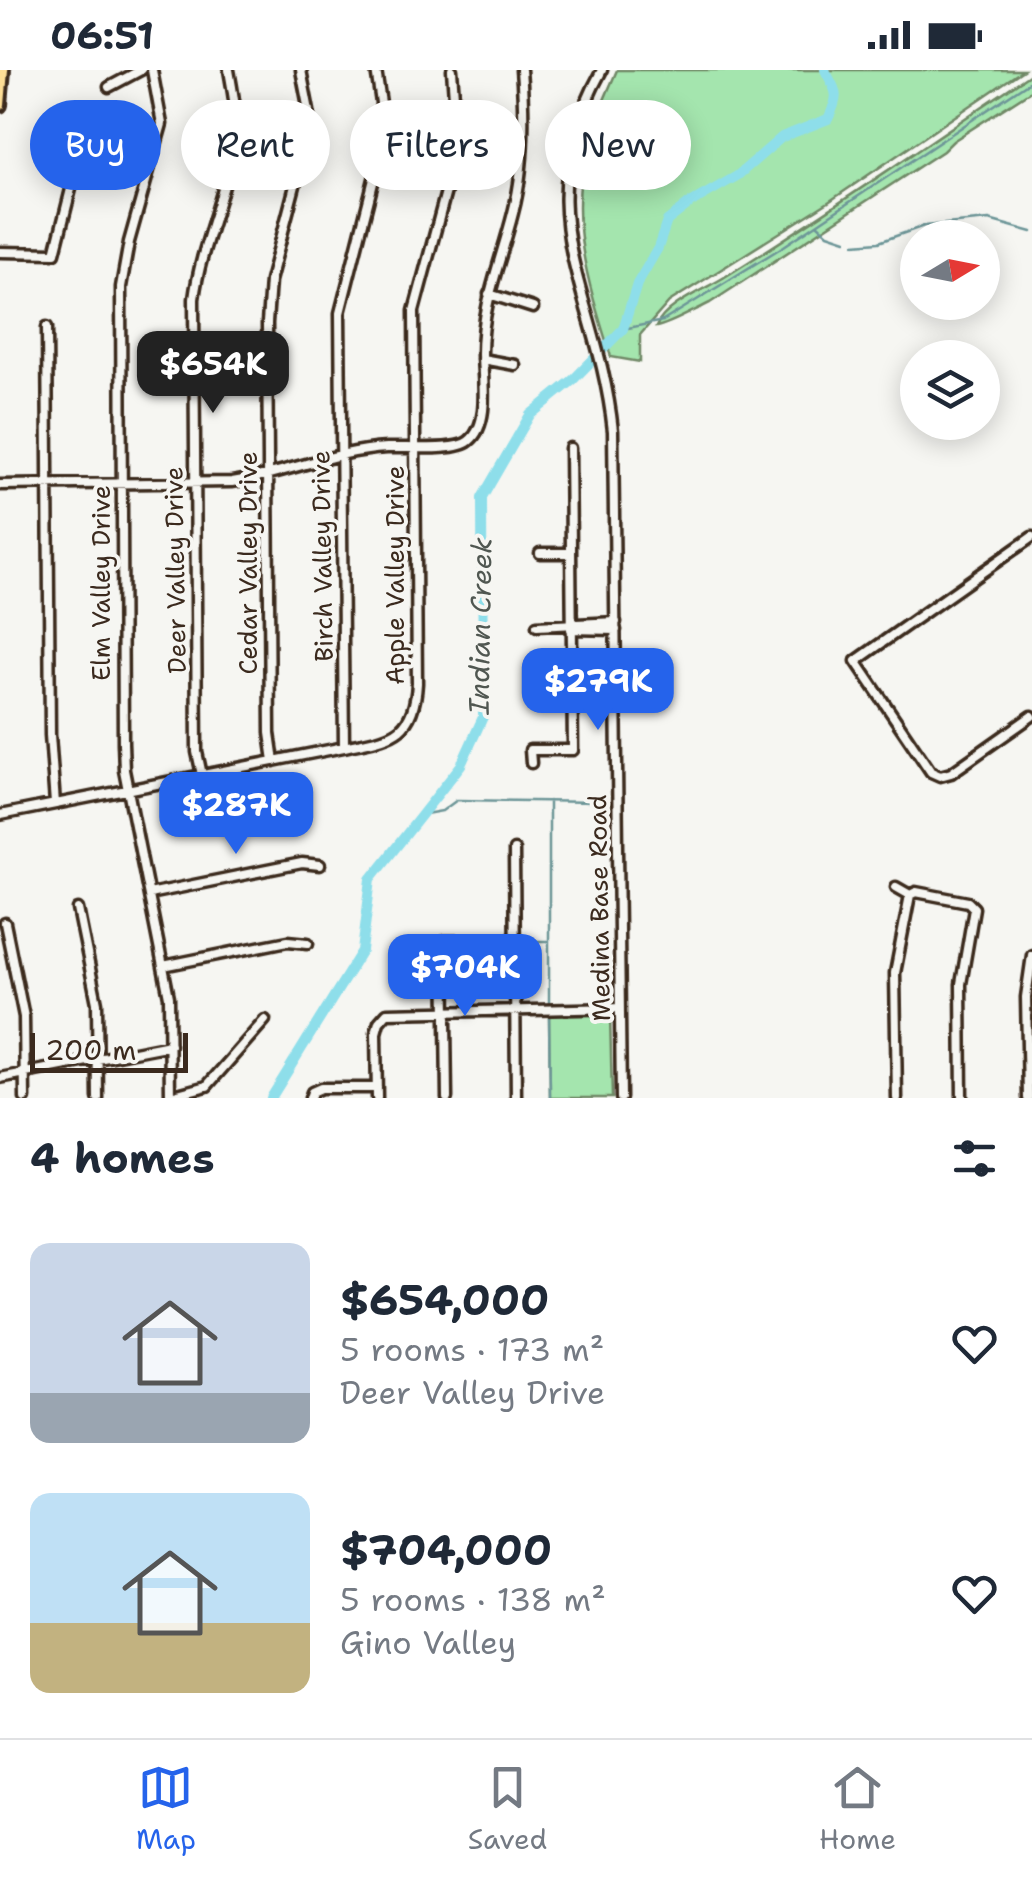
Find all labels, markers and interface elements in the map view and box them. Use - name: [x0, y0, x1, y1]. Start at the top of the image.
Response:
- text: 06:51: [50, 10, 154, 61]
- chip: Buy: [30, 100, 161, 190]
- chip: Rent: [181, 100, 330, 190]
- chip: Filters: [350, 100, 525, 190]
- chip: New: [545, 100, 691, 190]
- north arrow: [900, 220, 1000, 320]
- map controls: [900, 220, 1000, 440]
- pin: $654K: [143, 331, 283, 416]
- button: layers: [900, 340, 1000, 440]
- text: $654K: [159, 342, 267, 385]
- street label: Birch Valley Drive: [303, 450, 341, 662]
- street label: Cedar Valley Drive: [231, 451, 265, 675]
- street label: Apple Valley Drive: [378, 465, 412, 685]
- street label: Deer Valley Drive: [156, 466, 194, 674]
- street label: Elm Valley Drive: [84, 485, 118, 681]
- water label: Indian Creek: [459, 537, 501, 716]
- pin: $279K: [528, 648, 668, 733]
- text: $279K: [544, 659, 652, 702]
- pin: $287K: [166, 772, 306, 857]
- text: $287K: [181, 783, 291, 826]
- street label: Medina Base Road: [580, 794, 618, 1022]
- pin: $704K: [395, 934, 535, 1019]
- text: $704K: [410, 945, 520, 988]
- scale bar: [30, 1028, 188, 1073]
- text: 200 m: [45, 1031, 136, 1069]
- text: 4 homes: [30, 1130, 215, 1186]
- icon: filters: [947, 1131, 1002, 1186]
- text: $654,000: [340, 1272, 550, 1328]
- icon: home: [110, 1283, 230, 1403]
- icon: heart: [947, 1316, 1002, 1371]
- text: 5 rooms · 173 m²: [340, 1328, 604, 1371]
- text: Deer Valley Drive: [340, 1371, 605, 1414]
- text: $704,000: [340, 1522, 552, 1578]
- icon: home: [110, 1533, 230, 1653]
- icon: heart: [947, 1566, 1002, 1621]
- text: 5 rooms · 138 m²: [340, 1578, 606, 1621]
- text: Gino Valley: [340, 1621, 516, 1664]
- tab: Map: [136, 1760, 196, 1858]
- tab: Saved: [468, 1760, 547, 1858]
- tab: Home: [819, 1760, 896, 1858]

